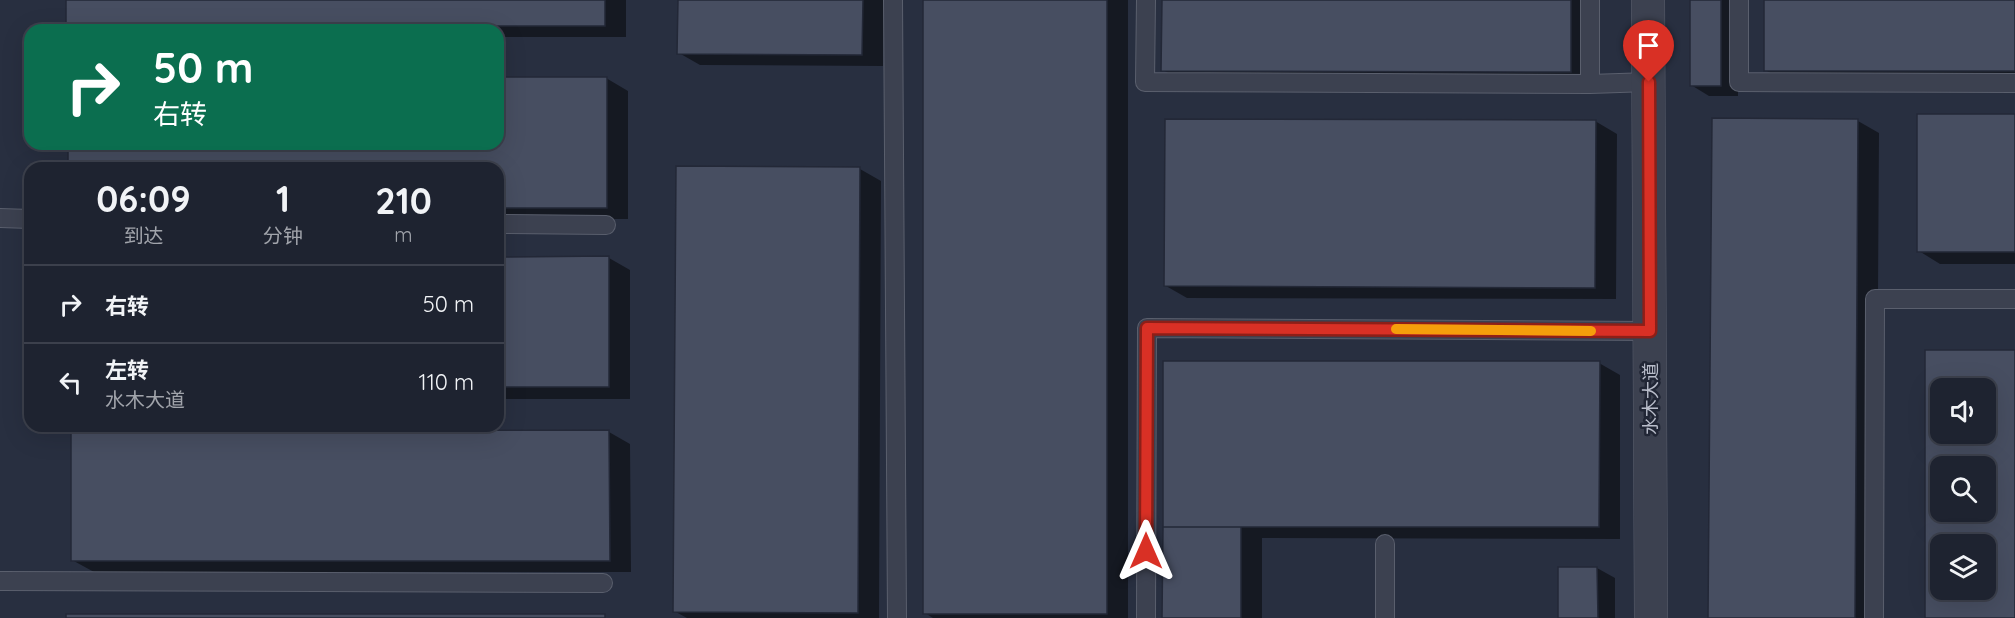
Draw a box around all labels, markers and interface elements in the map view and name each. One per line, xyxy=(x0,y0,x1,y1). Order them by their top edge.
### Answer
pin xyxy=(1623,20,1674,82)
icon: arrive xyxy=(1632,29,1665,62)
text: 50 m xyxy=(153,41,253,94)
icon: right xyxy=(54,48,132,126)
text: 右转 xyxy=(153,97,207,131)
text: 06:09 xyxy=(96,176,191,221)
text: 1 xyxy=(276,176,290,221)
text: 210 xyxy=(375,178,432,223)
text: m xyxy=(394,222,413,247)
text: 到达 xyxy=(123,223,163,248)
text: 分钟 xyxy=(263,223,303,248)
icon: right xyxy=(54,288,87,321)
text: 50 m xyxy=(423,290,474,318)
text: 右转 xyxy=(105,292,149,320)
text: 左转 xyxy=(105,356,149,384)
street label: 水木大道 xyxy=(1639,363,1662,435)
icon: left xyxy=(54,366,87,399)
text: 110 m xyxy=(419,368,474,396)
map controls xyxy=(1930,378,1996,600)
button: sound xyxy=(1930,378,1996,444)
text: 水木大道 xyxy=(105,387,185,412)
button: search xyxy=(1930,456,1996,522)
position arrow xyxy=(1114,519,1178,583)
button: layers xyxy=(1930,534,1996,600)

